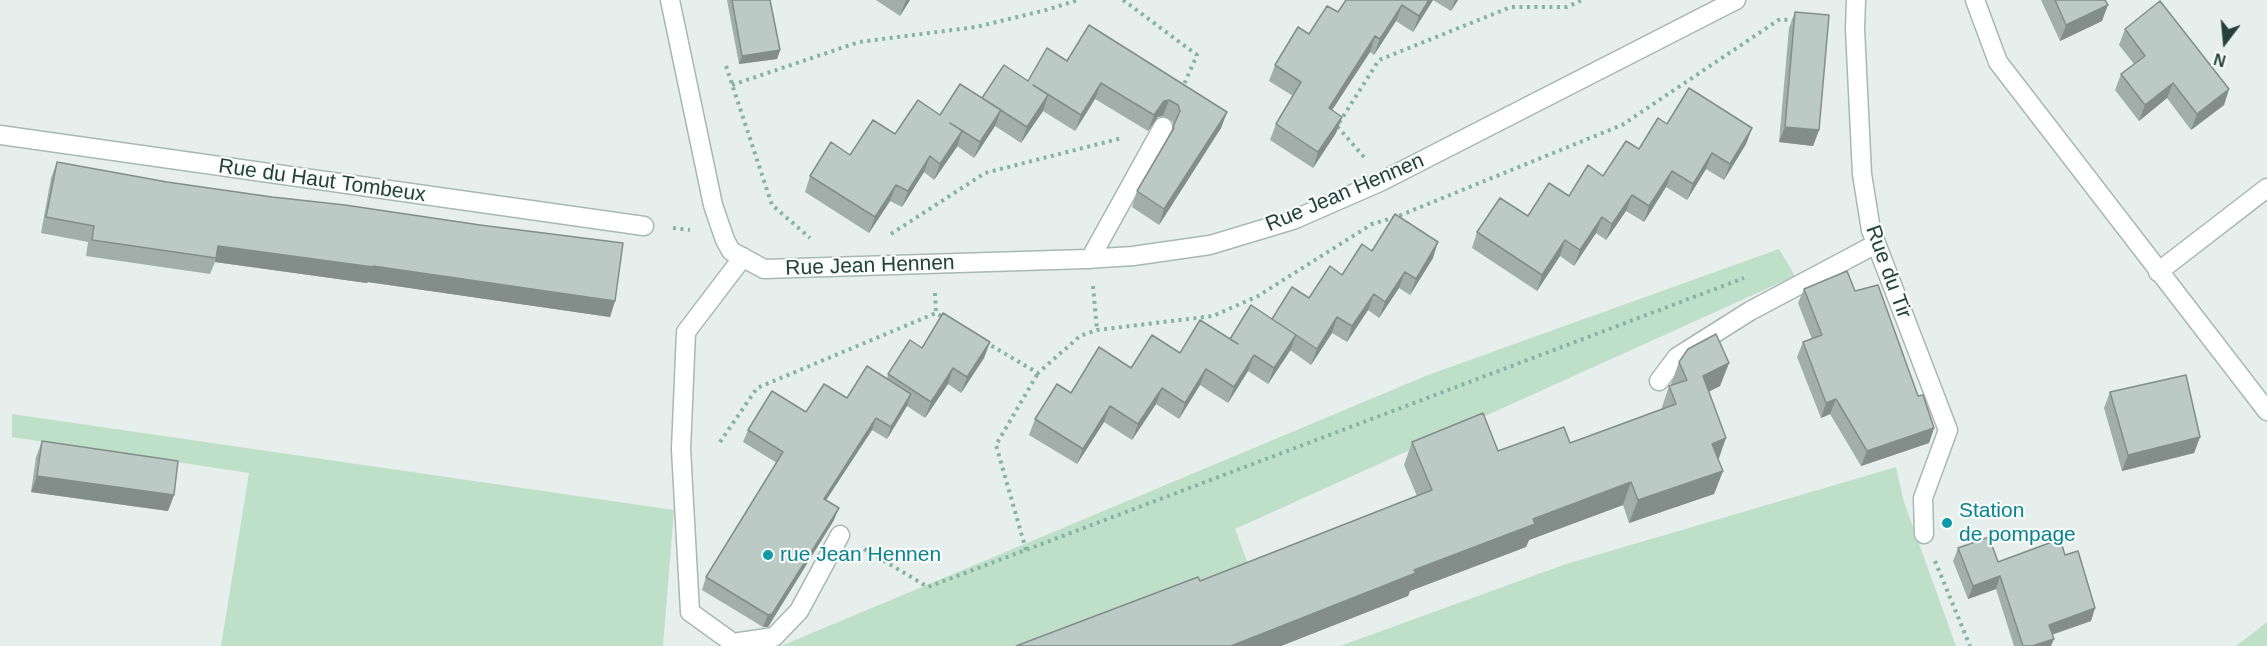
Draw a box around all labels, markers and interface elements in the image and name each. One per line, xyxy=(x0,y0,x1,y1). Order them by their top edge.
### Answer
north arrow xyxy=(2195,12,2255,72)
text: N xyxy=(2212,50,2228,70)
street label: Rue Jean Hennen xyxy=(1262,148,1428,238)
street label: Rue du Haut Tombeux xyxy=(217,154,427,208)
street label: Rue du Tir xyxy=(1860,222,1916,322)
street label: Rue Jean Hennen xyxy=(785,250,955,282)
place label: Station de pompage xyxy=(1959,498,2076,548)
marker: Station de pompage xyxy=(1940,516,1954,530)
place label: rue Jean Hennen xyxy=(780,542,941,568)
marker: rue Jean Hennen xyxy=(761,548,775,562)

